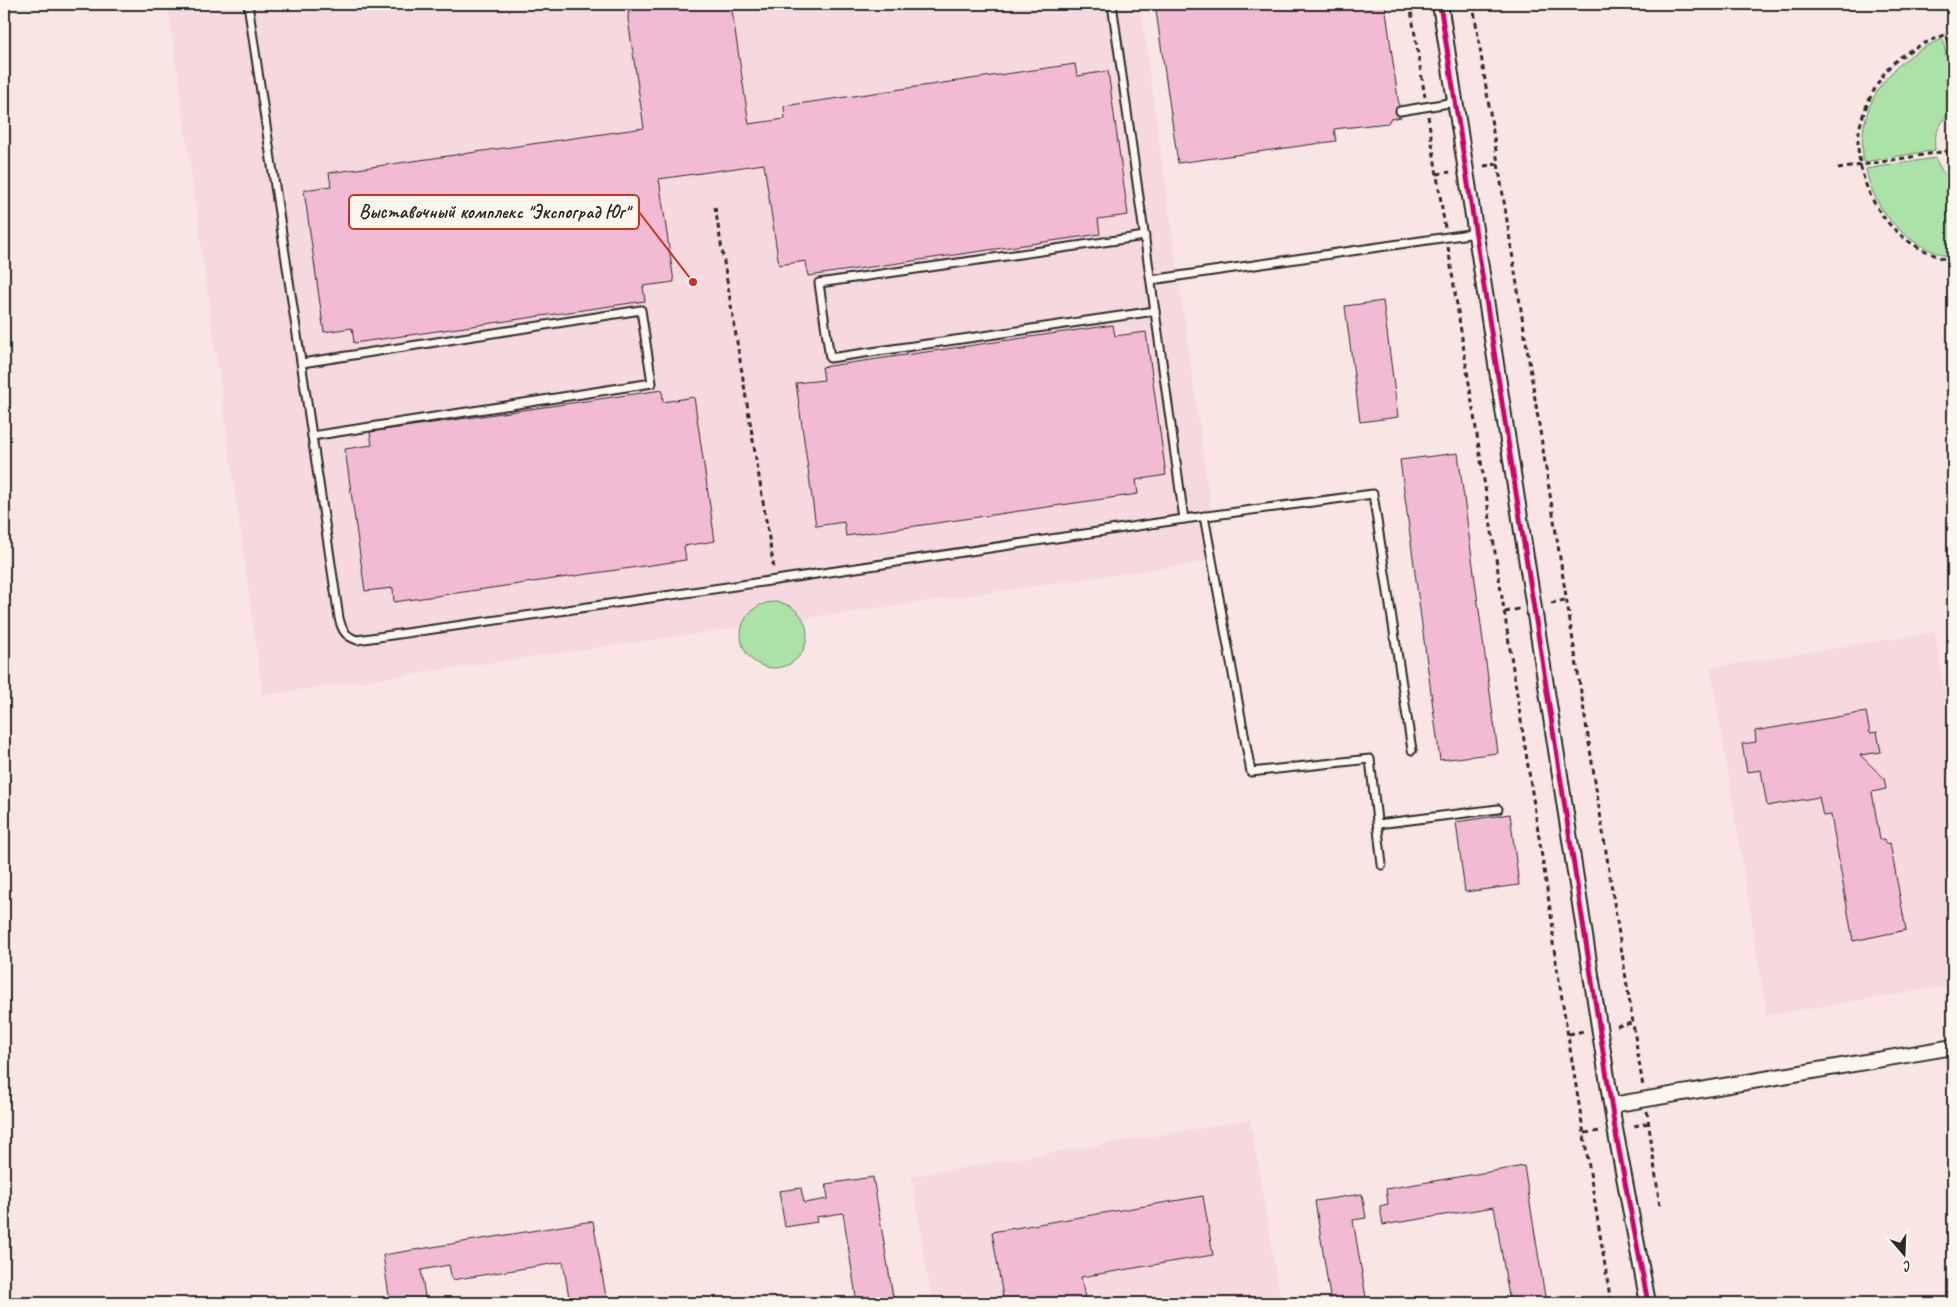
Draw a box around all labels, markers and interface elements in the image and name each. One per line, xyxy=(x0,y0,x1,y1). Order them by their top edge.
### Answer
callout: Выставочный комплекс "Экспоград Юг" xyxy=(349,195,639,229)
text: Выставочный комплекс "Экспоград Юг" xyxy=(359,200,633,224)
north arrow xyxy=(1880,1230,1930,1280)
text: С xyxy=(1900,1257,1914,1276)

